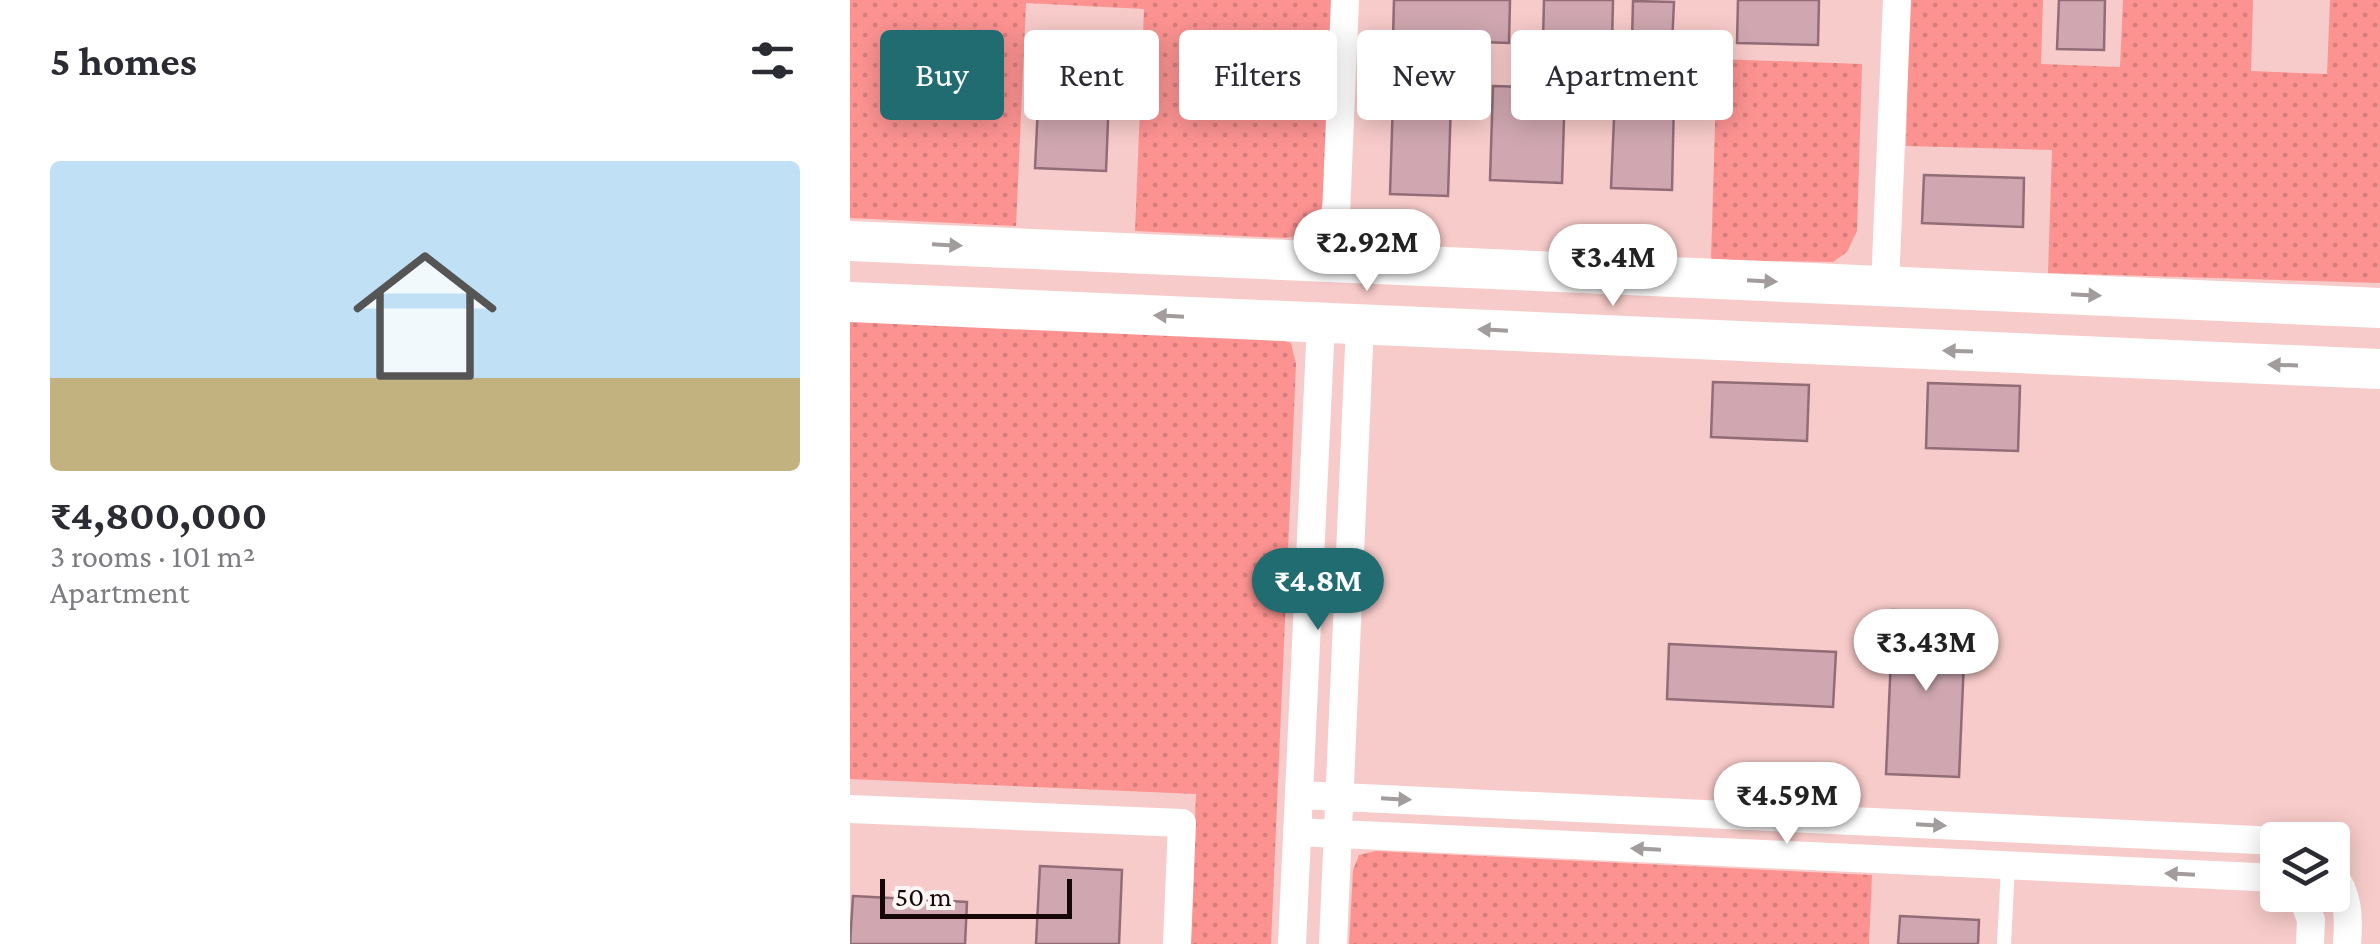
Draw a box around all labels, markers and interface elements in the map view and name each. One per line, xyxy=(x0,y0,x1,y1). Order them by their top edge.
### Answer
chip: Buy xyxy=(880,30,1004,120)
chip: Rent xyxy=(1024,30,1159,120)
chip: Filters xyxy=(1179,30,1337,120)
chip: New xyxy=(1357,30,1491,120)
chip: Apartment xyxy=(1511,30,1733,120)
icon: filters xyxy=(745,33,800,88)
text: 5 homes xyxy=(50,37,197,84)
pin: ₹2.92M xyxy=(1286,209,1448,294)
text: ₹2.92M xyxy=(1316,223,1419,259)
pin: ₹3.4M xyxy=(1543,224,1683,309)
icon: home xyxy=(335,226,515,406)
one-way arrow xyxy=(932,237,964,253)
text: ₹3.4M xyxy=(1570,238,1656,274)
one-way arrow xyxy=(1746,273,1778,289)
one-way arrow xyxy=(2071,287,2103,303)
one-way arrow xyxy=(1152,308,1184,324)
one-way arrow xyxy=(1477,322,1509,338)
one-way arrow xyxy=(1941,343,1973,359)
one-way arrow xyxy=(2266,357,2298,373)
text: ₹4,800,000 xyxy=(50,491,267,538)
text: 3 rooms · 101 m² xyxy=(50,538,255,574)
pin: ₹4.8M xyxy=(1248,548,1388,633)
text: ₹4.8M xyxy=(1274,562,1362,598)
text: Apartment xyxy=(50,574,189,610)
pin: ₹3.43M xyxy=(1845,609,2007,694)
text: ₹3.43M xyxy=(1876,623,1976,659)
pin: ₹4.59M xyxy=(1706,762,1868,847)
text: ₹4.59M xyxy=(1736,776,1838,812)
one-way arrow xyxy=(1381,792,1413,808)
one-way arrow xyxy=(1915,817,1947,833)
map controls xyxy=(2260,822,2350,912)
button: layers xyxy=(2260,822,2350,912)
one-way arrow xyxy=(1629,841,1661,857)
one-way arrow xyxy=(2164,865,2196,881)
scale bar xyxy=(880,874,1072,918)
text: 50 m xyxy=(895,881,952,912)

